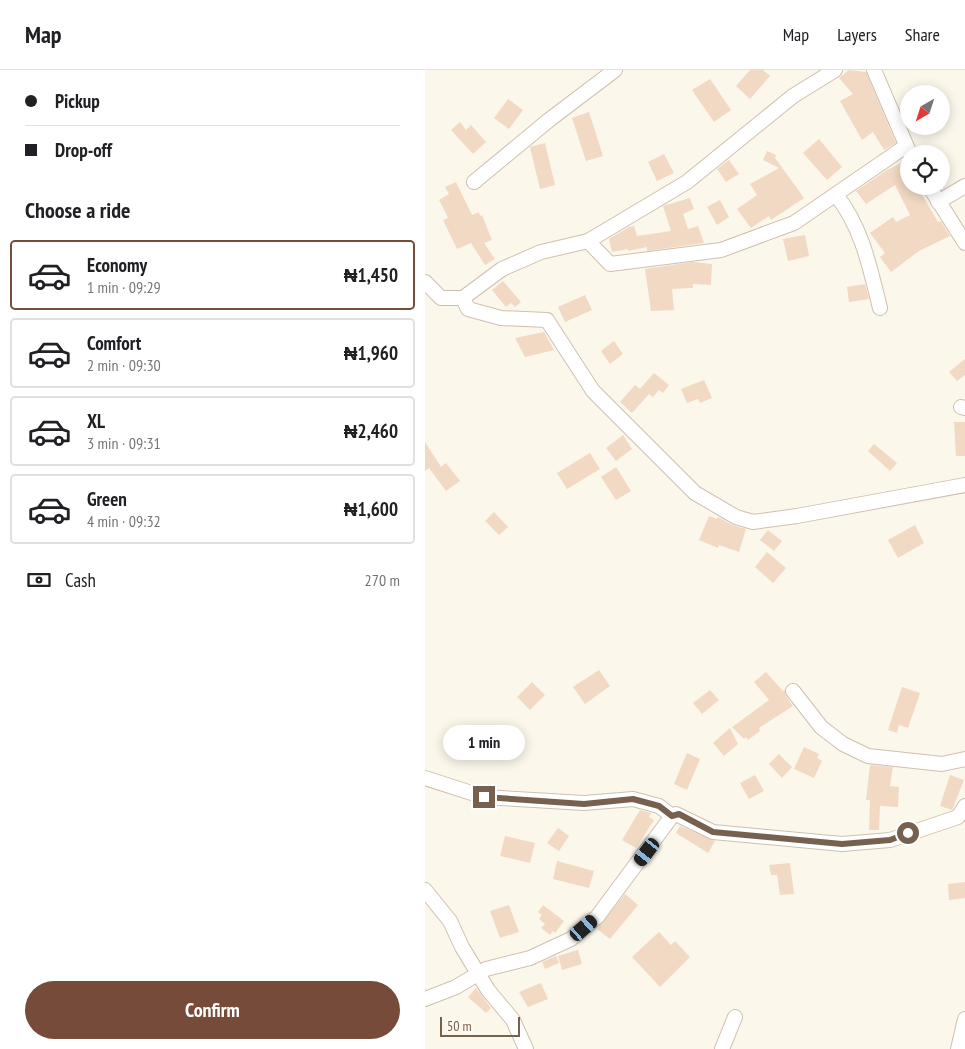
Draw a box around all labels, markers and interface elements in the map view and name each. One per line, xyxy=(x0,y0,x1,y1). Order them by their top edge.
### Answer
text: Map xyxy=(25,19,62,50)
text: Map xyxy=(783,23,809,46)
text: Layers xyxy=(837,23,877,46)
text: Share xyxy=(905,23,940,46)
north arrow xyxy=(900,85,950,135)
map controls xyxy=(900,85,950,195)
text: Pickup xyxy=(55,89,100,113)
text: Drop-off xyxy=(55,138,112,162)
button: locate xyxy=(900,145,950,195)
text: Choose a ride xyxy=(25,196,130,224)
icon: car xyxy=(27,253,72,298)
text: Economy xyxy=(87,253,147,277)
text: ₦1,450 xyxy=(344,263,398,287)
text: 1 min · 09:29 xyxy=(87,277,161,297)
icon: car xyxy=(27,331,72,376)
text: Comfort xyxy=(87,331,141,355)
text: ₦1,960 xyxy=(344,341,398,365)
text: 2 min · 09:30 xyxy=(87,355,161,375)
icon: car xyxy=(27,409,72,454)
text: XL xyxy=(87,409,105,433)
text: ₦2,460 xyxy=(344,419,398,443)
text: 3 min · 09:31 xyxy=(87,433,161,453)
icon: car xyxy=(27,487,72,532)
text: Green xyxy=(87,487,127,511)
text: ₦1,600 xyxy=(344,497,398,521)
text: 4 min · 09:32 xyxy=(87,511,161,531)
icon: cash xyxy=(25,566,53,594)
text: Cash xyxy=(65,568,96,592)
text: 270 m xyxy=(365,570,400,590)
callout: 1 min xyxy=(443,724,525,760)
text: 1 min xyxy=(468,732,500,752)
route end xyxy=(473,786,495,808)
route start xyxy=(897,822,919,844)
car xyxy=(631,836,662,868)
car xyxy=(567,912,600,944)
button: Confirm xyxy=(25,981,400,1039)
scale bar xyxy=(440,1014,520,1037)
text: 50 m xyxy=(447,1017,472,1035)

